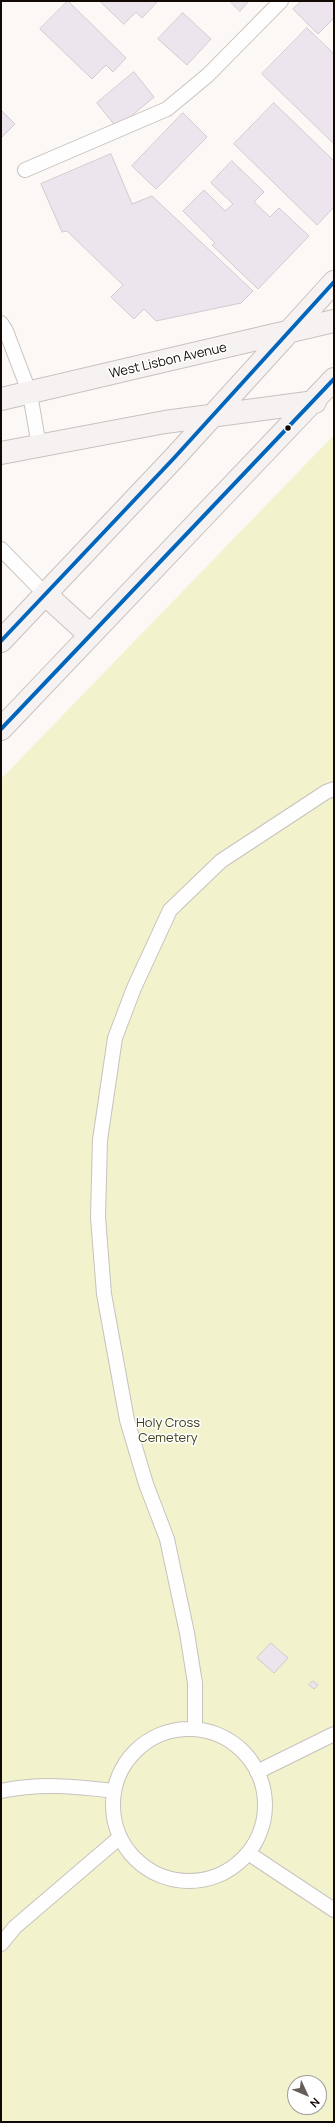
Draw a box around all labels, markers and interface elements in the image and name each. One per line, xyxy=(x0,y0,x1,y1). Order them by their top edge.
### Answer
street label: West Lisbon Avenue xyxy=(108,340,228,382)
unlabelled marker xyxy=(283,423,293,433)
park label: Holy Cross Cemetery xyxy=(136,1415,200,1446)
north arrow xyxy=(287,2075,327,2115)
text: N xyxy=(307,2095,323,2111)

